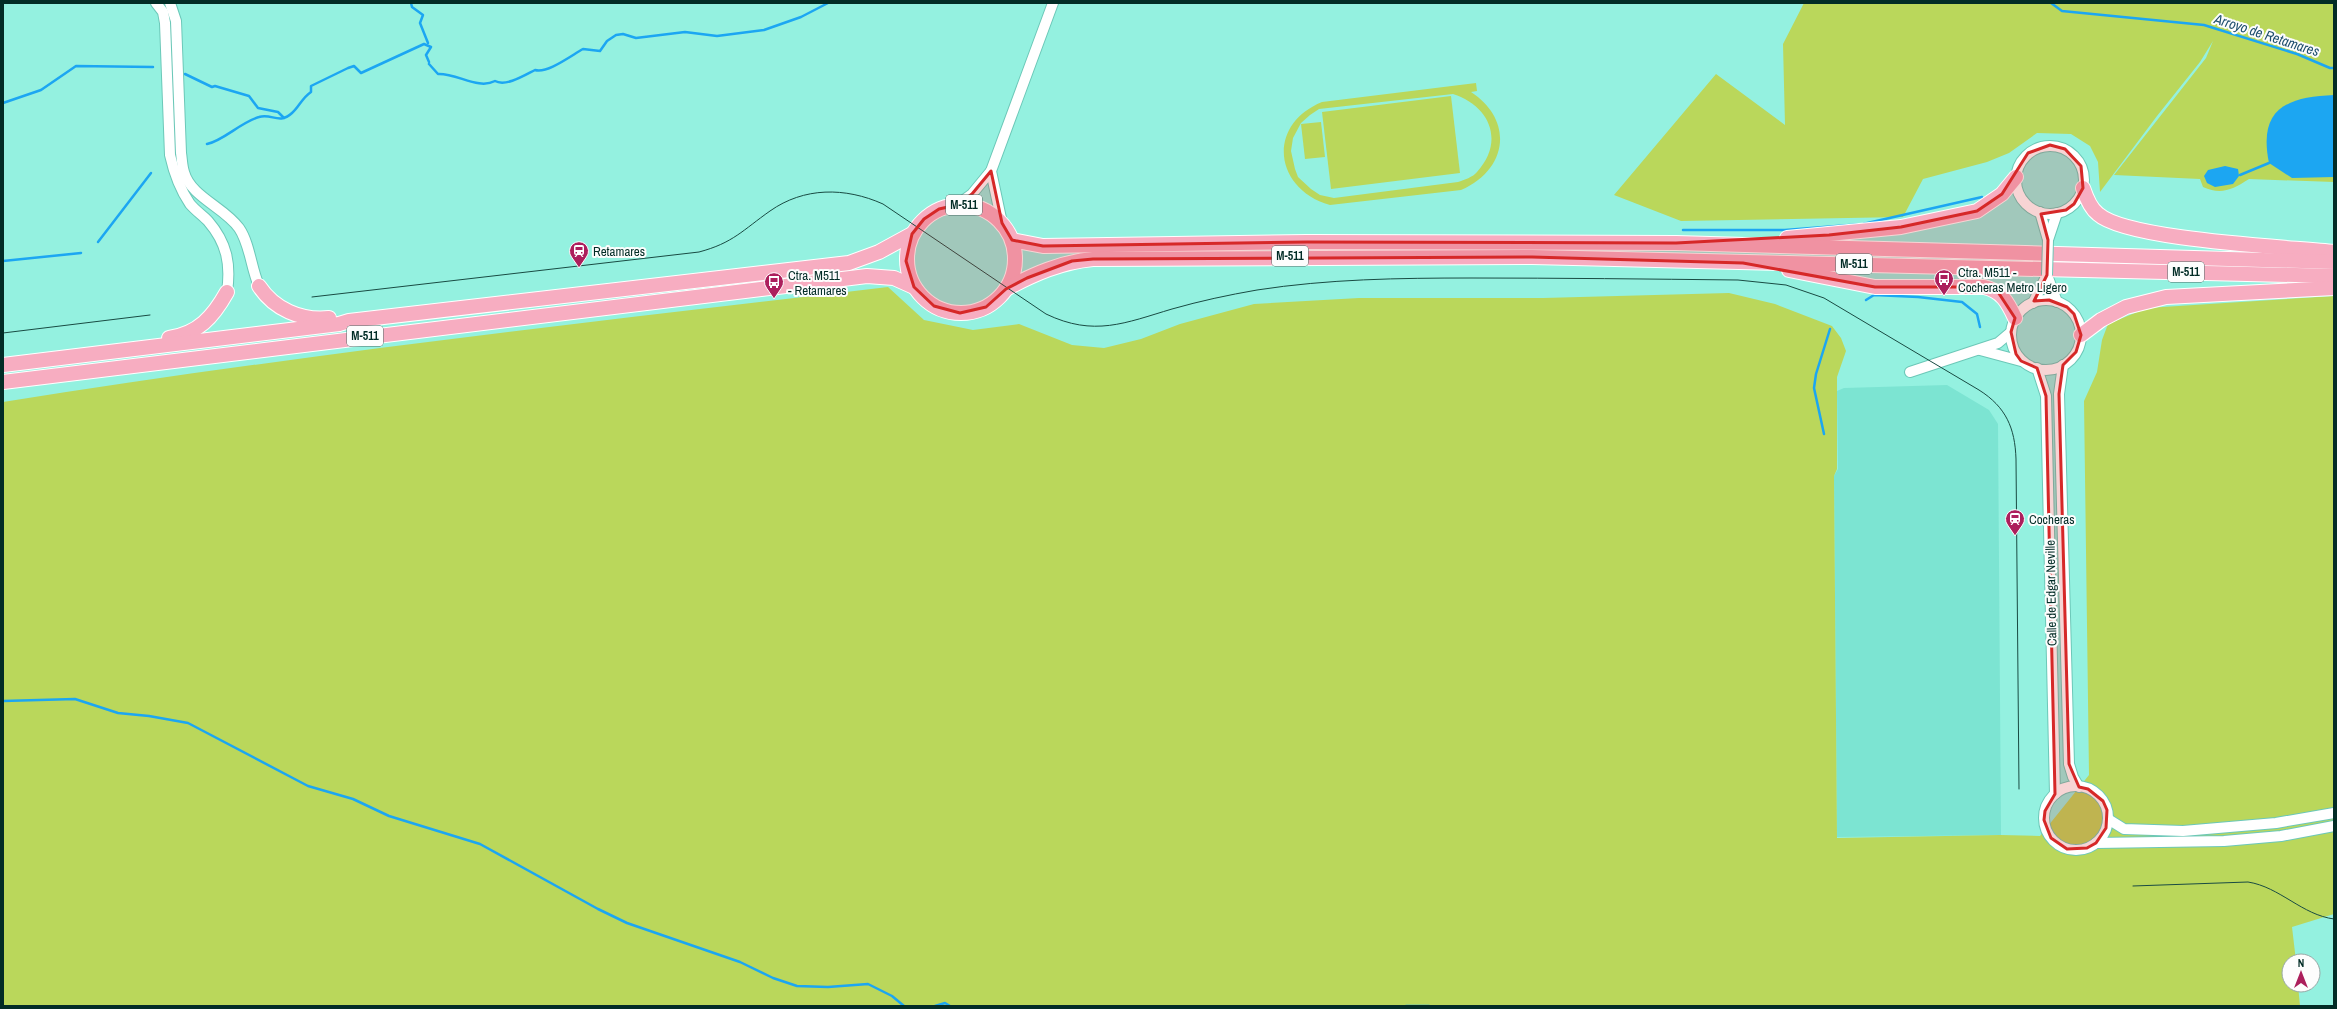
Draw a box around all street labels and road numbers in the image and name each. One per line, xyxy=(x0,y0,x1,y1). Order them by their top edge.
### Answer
road number: M-511 xyxy=(946,195,982,215)
road number: M-511 xyxy=(1272,246,1308,266)
road number: M-511 xyxy=(1836,254,1872,274)
road number: M-511 xyxy=(2168,262,2204,282)
road number: M-511 xyxy=(347,326,383,346)
street label: Calle de Edgar Neville xyxy=(2042,540,2060,646)

